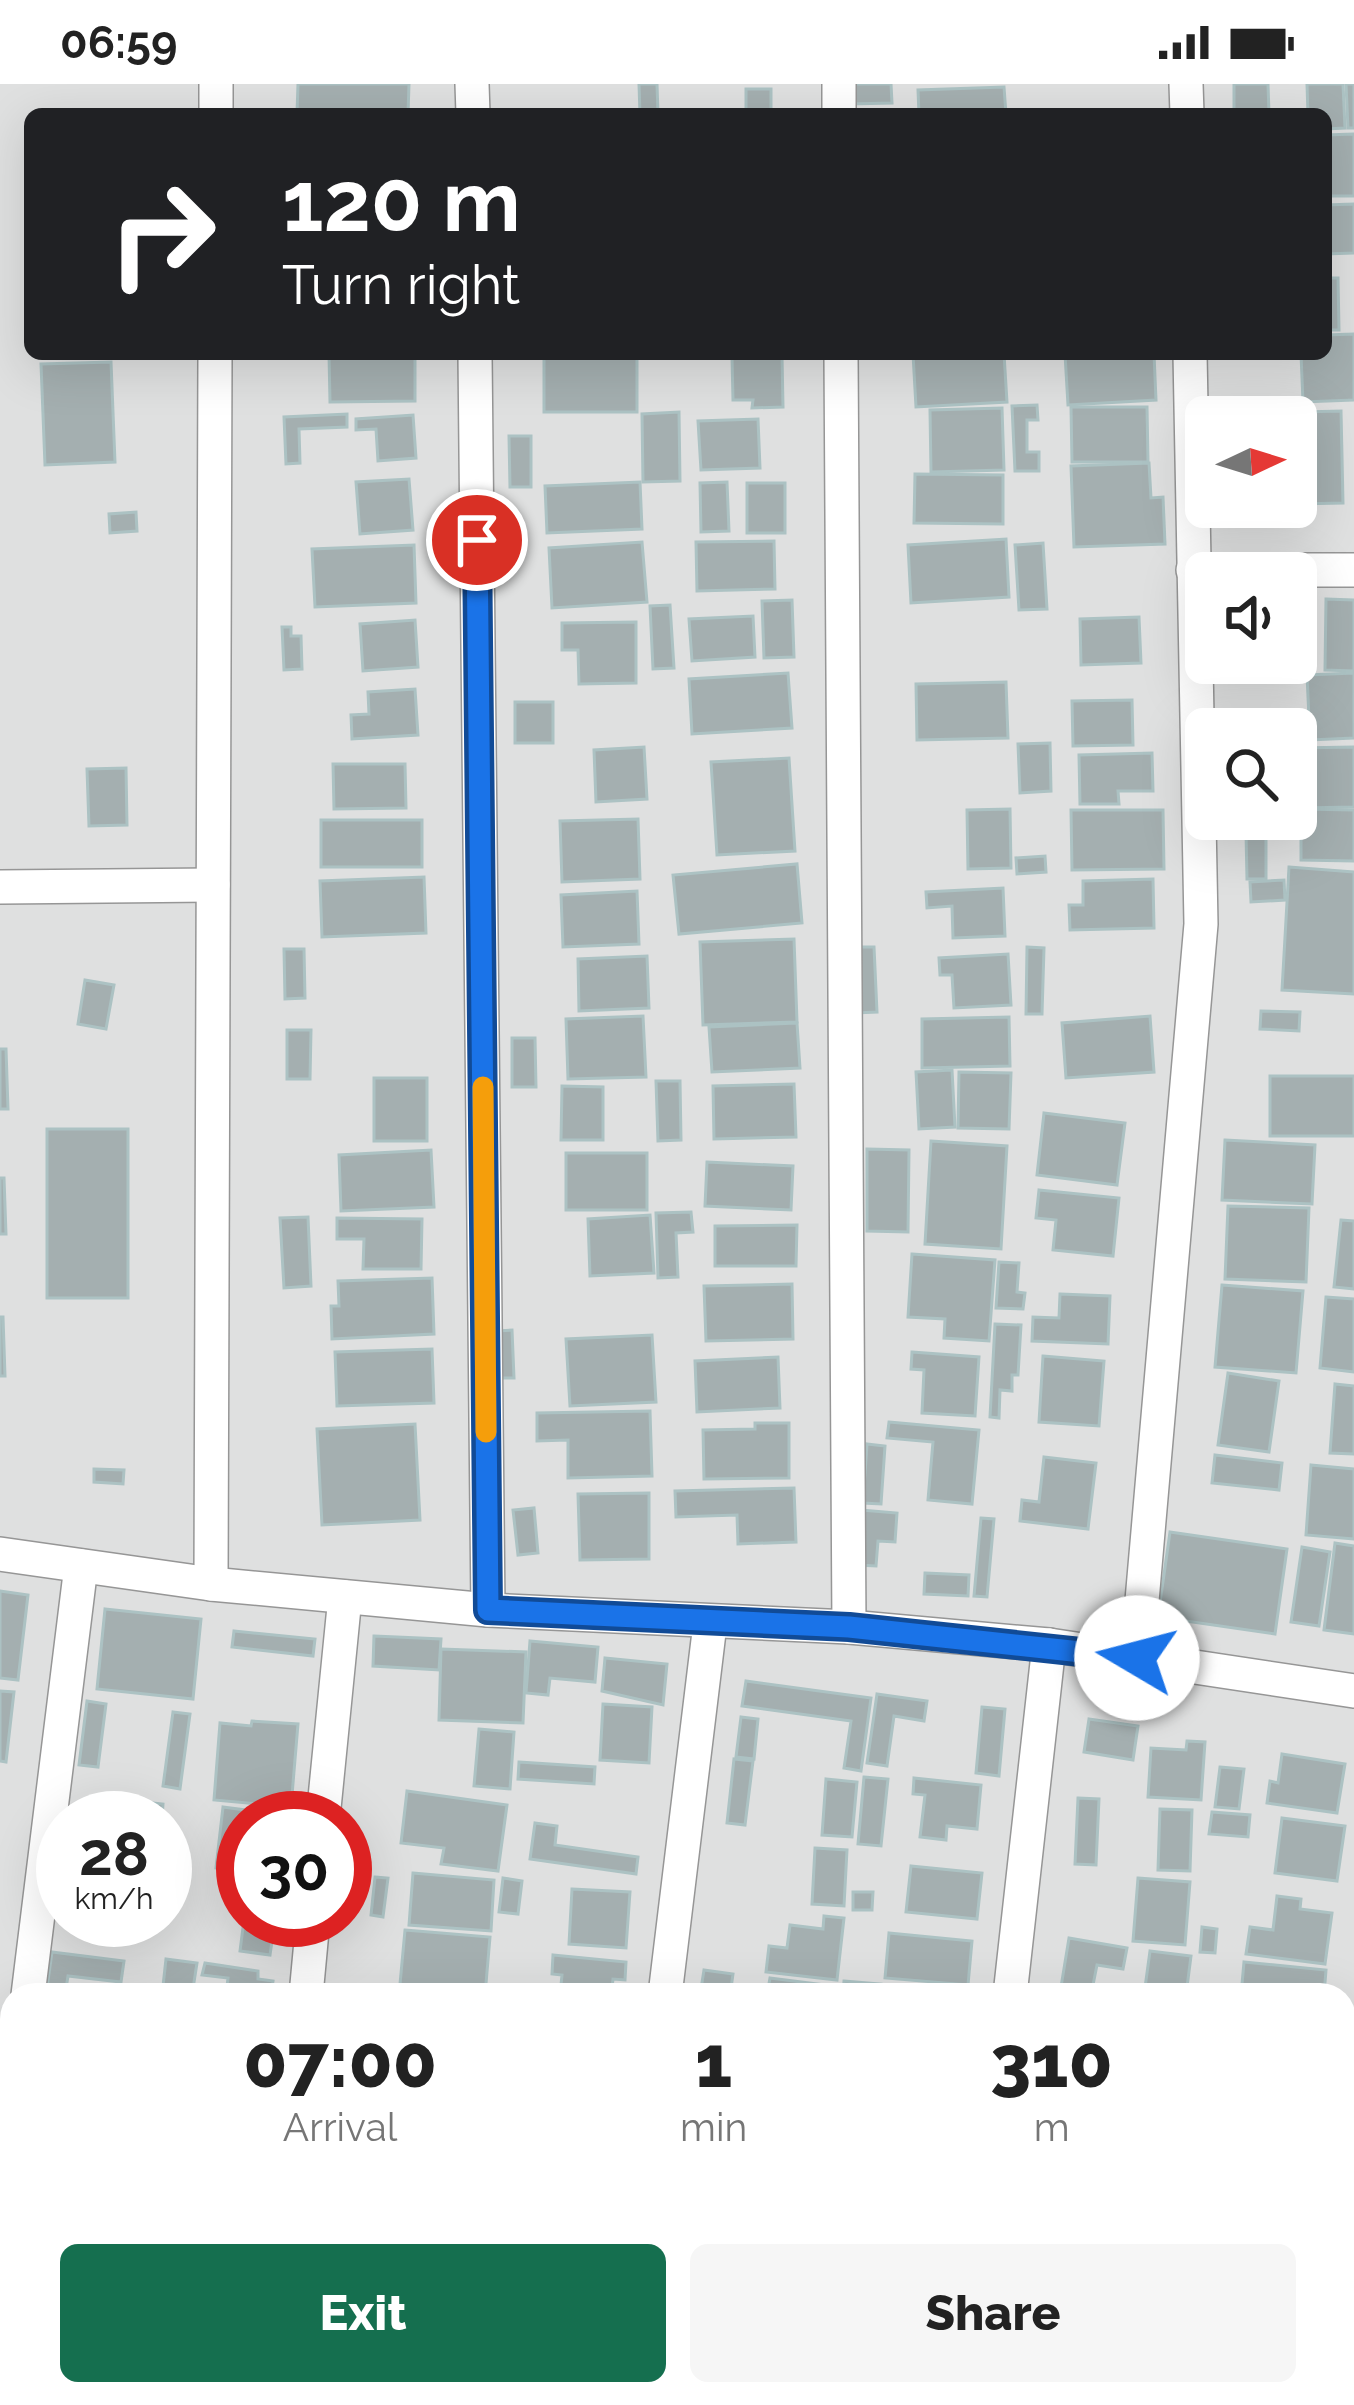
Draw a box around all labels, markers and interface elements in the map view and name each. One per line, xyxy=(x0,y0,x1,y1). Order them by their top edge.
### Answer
text: 06:59 xyxy=(60,16,178,69)
text: 120 m xyxy=(282,152,521,251)
icon: right xyxy=(84,156,240,312)
text: Turn right xyxy=(282,253,520,317)
north arrow xyxy=(1185,396,1317,528)
map controls xyxy=(1185,396,1317,840)
pin xyxy=(426,489,528,591)
icon: arrive xyxy=(444,507,510,573)
button: sound xyxy=(1185,552,1317,684)
button: search xyxy=(1185,708,1317,840)
position arrow xyxy=(1074,1595,1200,1721)
speed limit sign: 30 xyxy=(216,1791,372,1947)
text: 28 xyxy=(79,1819,149,1889)
text: km/h xyxy=(74,1881,154,1916)
text: 07:00 xyxy=(243,2019,437,2104)
text: 1 xyxy=(695,2019,732,2104)
text: 310 xyxy=(990,2019,1113,2104)
text: Arrival xyxy=(283,2104,397,2150)
text: min xyxy=(680,2104,747,2150)
text: m xyxy=(1034,2104,1070,2150)
button: Exit xyxy=(60,2244,666,2382)
button: Share xyxy=(690,2244,1296,2382)

